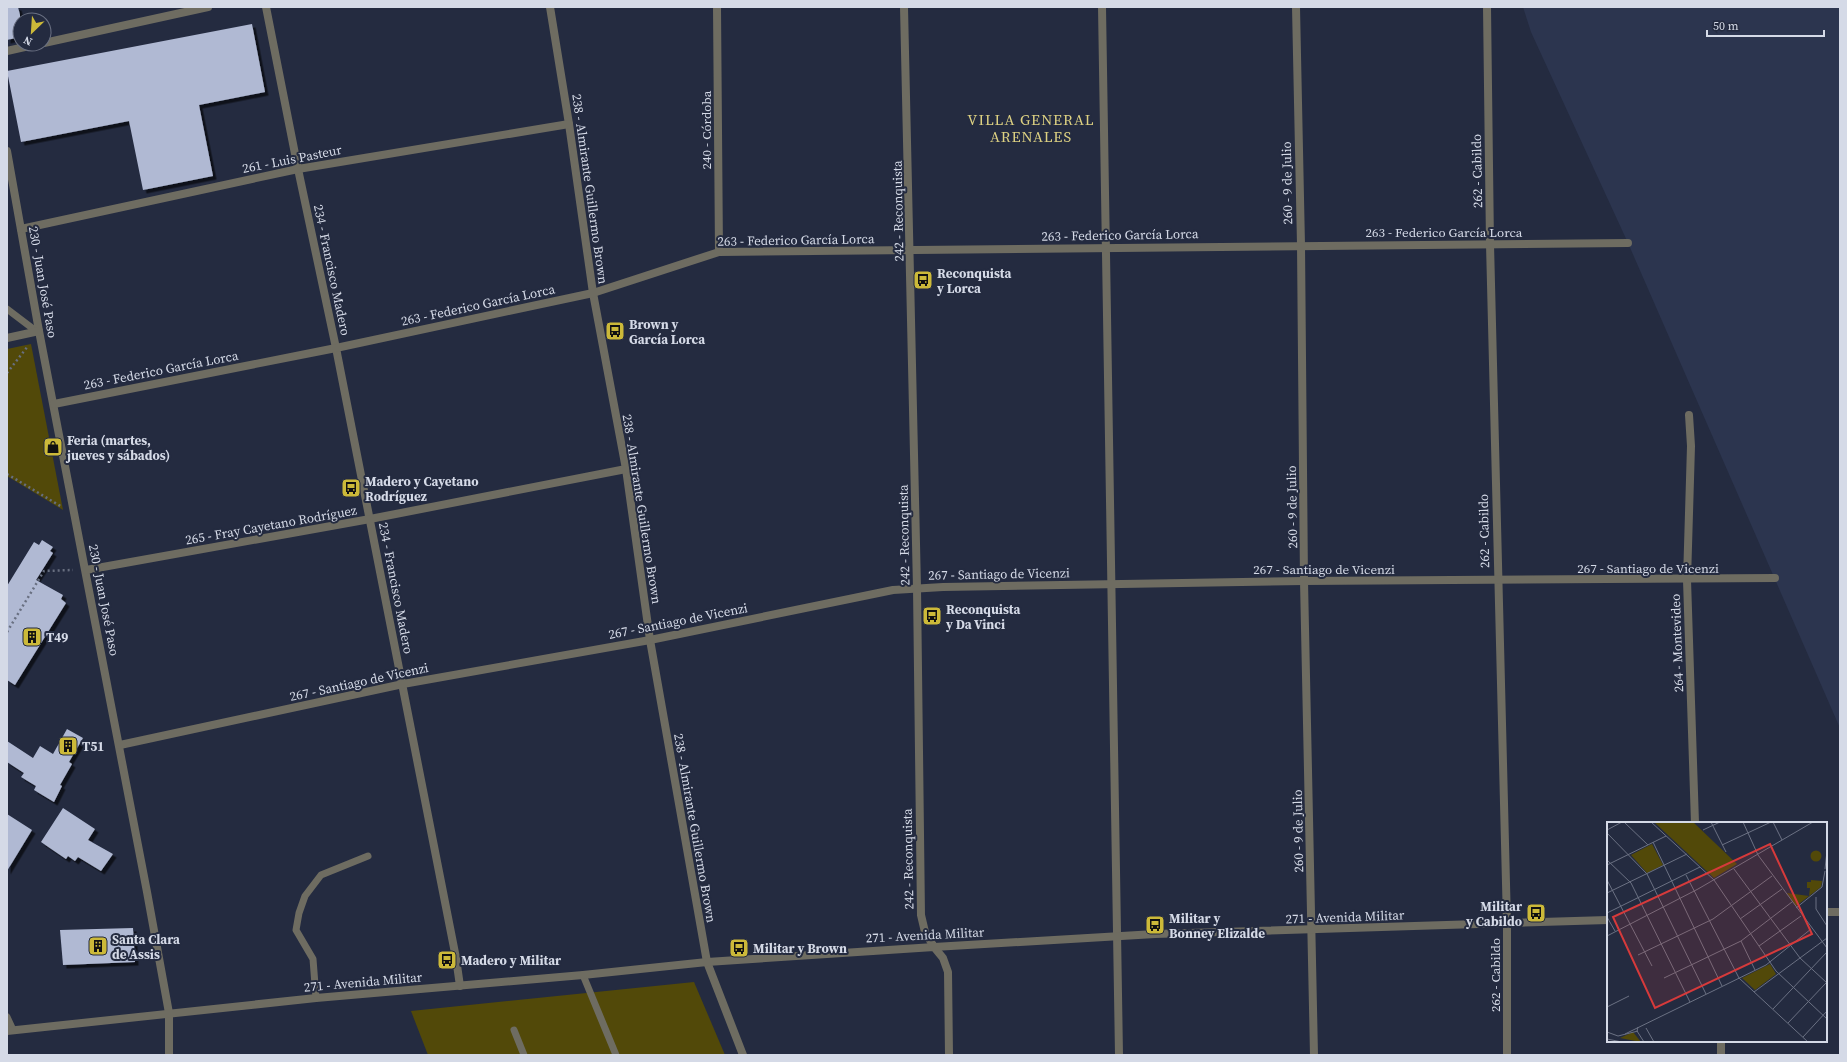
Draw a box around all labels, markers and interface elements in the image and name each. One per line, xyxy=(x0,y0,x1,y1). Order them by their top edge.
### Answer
north arrow xyxy=(12,12,52,52)
scale bar xyxy=(1707,12,1824,38)
text: 50 m xyxy=(1713,18,1739,34)
text: N xyxy=(21,32,35,49)
street label: 240 - Córdoba xyxy=(698,90,715,169)
street label: 238 - Almirante Guillermo Brown xyxy=(568,93,612,285)
district label: VILLA GENERAL ARENALES xyxy=(967,109,1095,147)
street label: 262 - Cabildo xyxy=(1468,134,1486,208)
street label: 261 - Luis Pasteur xyxy=(241,141,344,177)
street label: 260 - 9 de Julio xyxy=(1278,141,1296,225)
street label: 242 - Reconquista xyxy=(889,160,907,262)
street label: 234 - Francisco Madero xyxy=(310,203,354,337)
street label: 263 - Federico García Lorca xyxy=(1366,224,1523,241)
street label: 230 - Juan José Paso xyxy=(25,225,61,339)
street label: 263 - Federico García Lorca xyxy=(1041,225,1199,245)
street label: 263 - Federico García Lorca xyxy=(717,230,875,250)
place label: Reconquista y Lorca xyxy=(936,265,1011,297)
bus stop icon: Reconquista y Lorca xyxy=(912,269,934,291)
street label: 263 - Federico García Lorca xyxy=(399,280,557,330)
place label: Brown y García Lorca xyxy=(629,316,705,348)
bus stop icon: Brown y García Lorca xyxy=(604,320,626,342)
street label: 263 - Federico García Lorca xyxy=(82,347,240,393)
street label: 238 - Almirante Guillermo Brown xyxy=(619,413,665,605)
place label: Feria (martes, jueves y sábados) xyxy=(65,432,170,464)
shop icon: Feria (martes, jueves y sábados) xyxy=(42,436,64,458)
street label: 260 - 9 de Julio xyxy=(1283,465,1301,549)
place label: Madero y Cayetano Rodríguez xyxy=(365,473,478,505)
bus stop icon: Madero y Cayetano Rodríguez xyxy=(340,477,362,499)
street label: 242 - Reconquista xyxy=(895,484,913,586)
street label: 262 - Cabildo xyxy=(1475,494,1493,568)
street label: 265 - Fray Cayetano Rodríguez xyxy=(184,502,358,548)
street label: 234 - Francisco Madero xyxy=(375,521,417,655)
street label: 230 - Juan José Paso xyxy=(85,543,123,657)
street label: 267 - Santiago de Vicenzi xyxy=(1577,560,1719,577)
street label: 267 - Santiago de Vicenzi xyxy=(1253,561,1395,578)
street label: 267 - Santiago de Vicenzi xyxy=(928,564,1070,584)
street label: 264 - Montevideo xyxy=(1667,594,1687,692)
street label: 267 - Santiago de Vicenzi xyxy=(607,599,749,643)
place label: Reconquista y Da Vinci xyxy=(945,601,1020,633)
bus stop icon: Reconquista y Da Vinci xyxy=(921,605,943,627)
building icon: T49 xyxy=(21,626,43,648)
place label: T49 xyxy=(46,629,68,646)
street label: 267 - Santiago de Vicenzi xyxy=(288,659,430,705)
street label: 238 - Almirante Guillermo Brown xyxy=(670,732,720,924)
building icon: T51 xyxy=(57,735,79,757)
place label: T51 xyxy=(82,738,104,755)
street label: 260 - 9 de Julio xyxy=(1289,789,1307,873)
street label: 242 - Reconquista xyxy=(899,808,917,910)
inset map xyxy=(1607,822,1827,1042)
place label: Militar y Cabildo xyxy=(1465,898,1523,930)
bus stop icon: Militar y Cabildo xyxy=(1525,902,1547,924)
street label: 271 - Avenida Militar xyxy=(1285,906,1405,928)
place label: Militar y Bonney Elizalde xyxy=(1169,910,1265,942)
bus stop icon: Militar y Bonney Elizalde xyxy=(1144,914,1166,936)
street label: 271 - Avenida Militar xyxy=(865,923,985,947)
place label: Santa Clara de Assis xyxy=(112,931,180,963)
building icon: Santa Clara de Assis xyxy=(87,935,109,957)
bus stop icon: Militar y Brown xyxy=(728,937,750,959)
street label: 262 - Cabildo xyxy=(1487,938,1504,1012)
place label: Militar y Brown xyxy=(753,940,847,957)
bus stop icon: Madero y Militar xyxy=(436,949,458,971)
place label: Madero y Militar xyxy=(461,952,562,969)
street label: 271 - Avenida Militar xyxy=(303,968,423,996)

